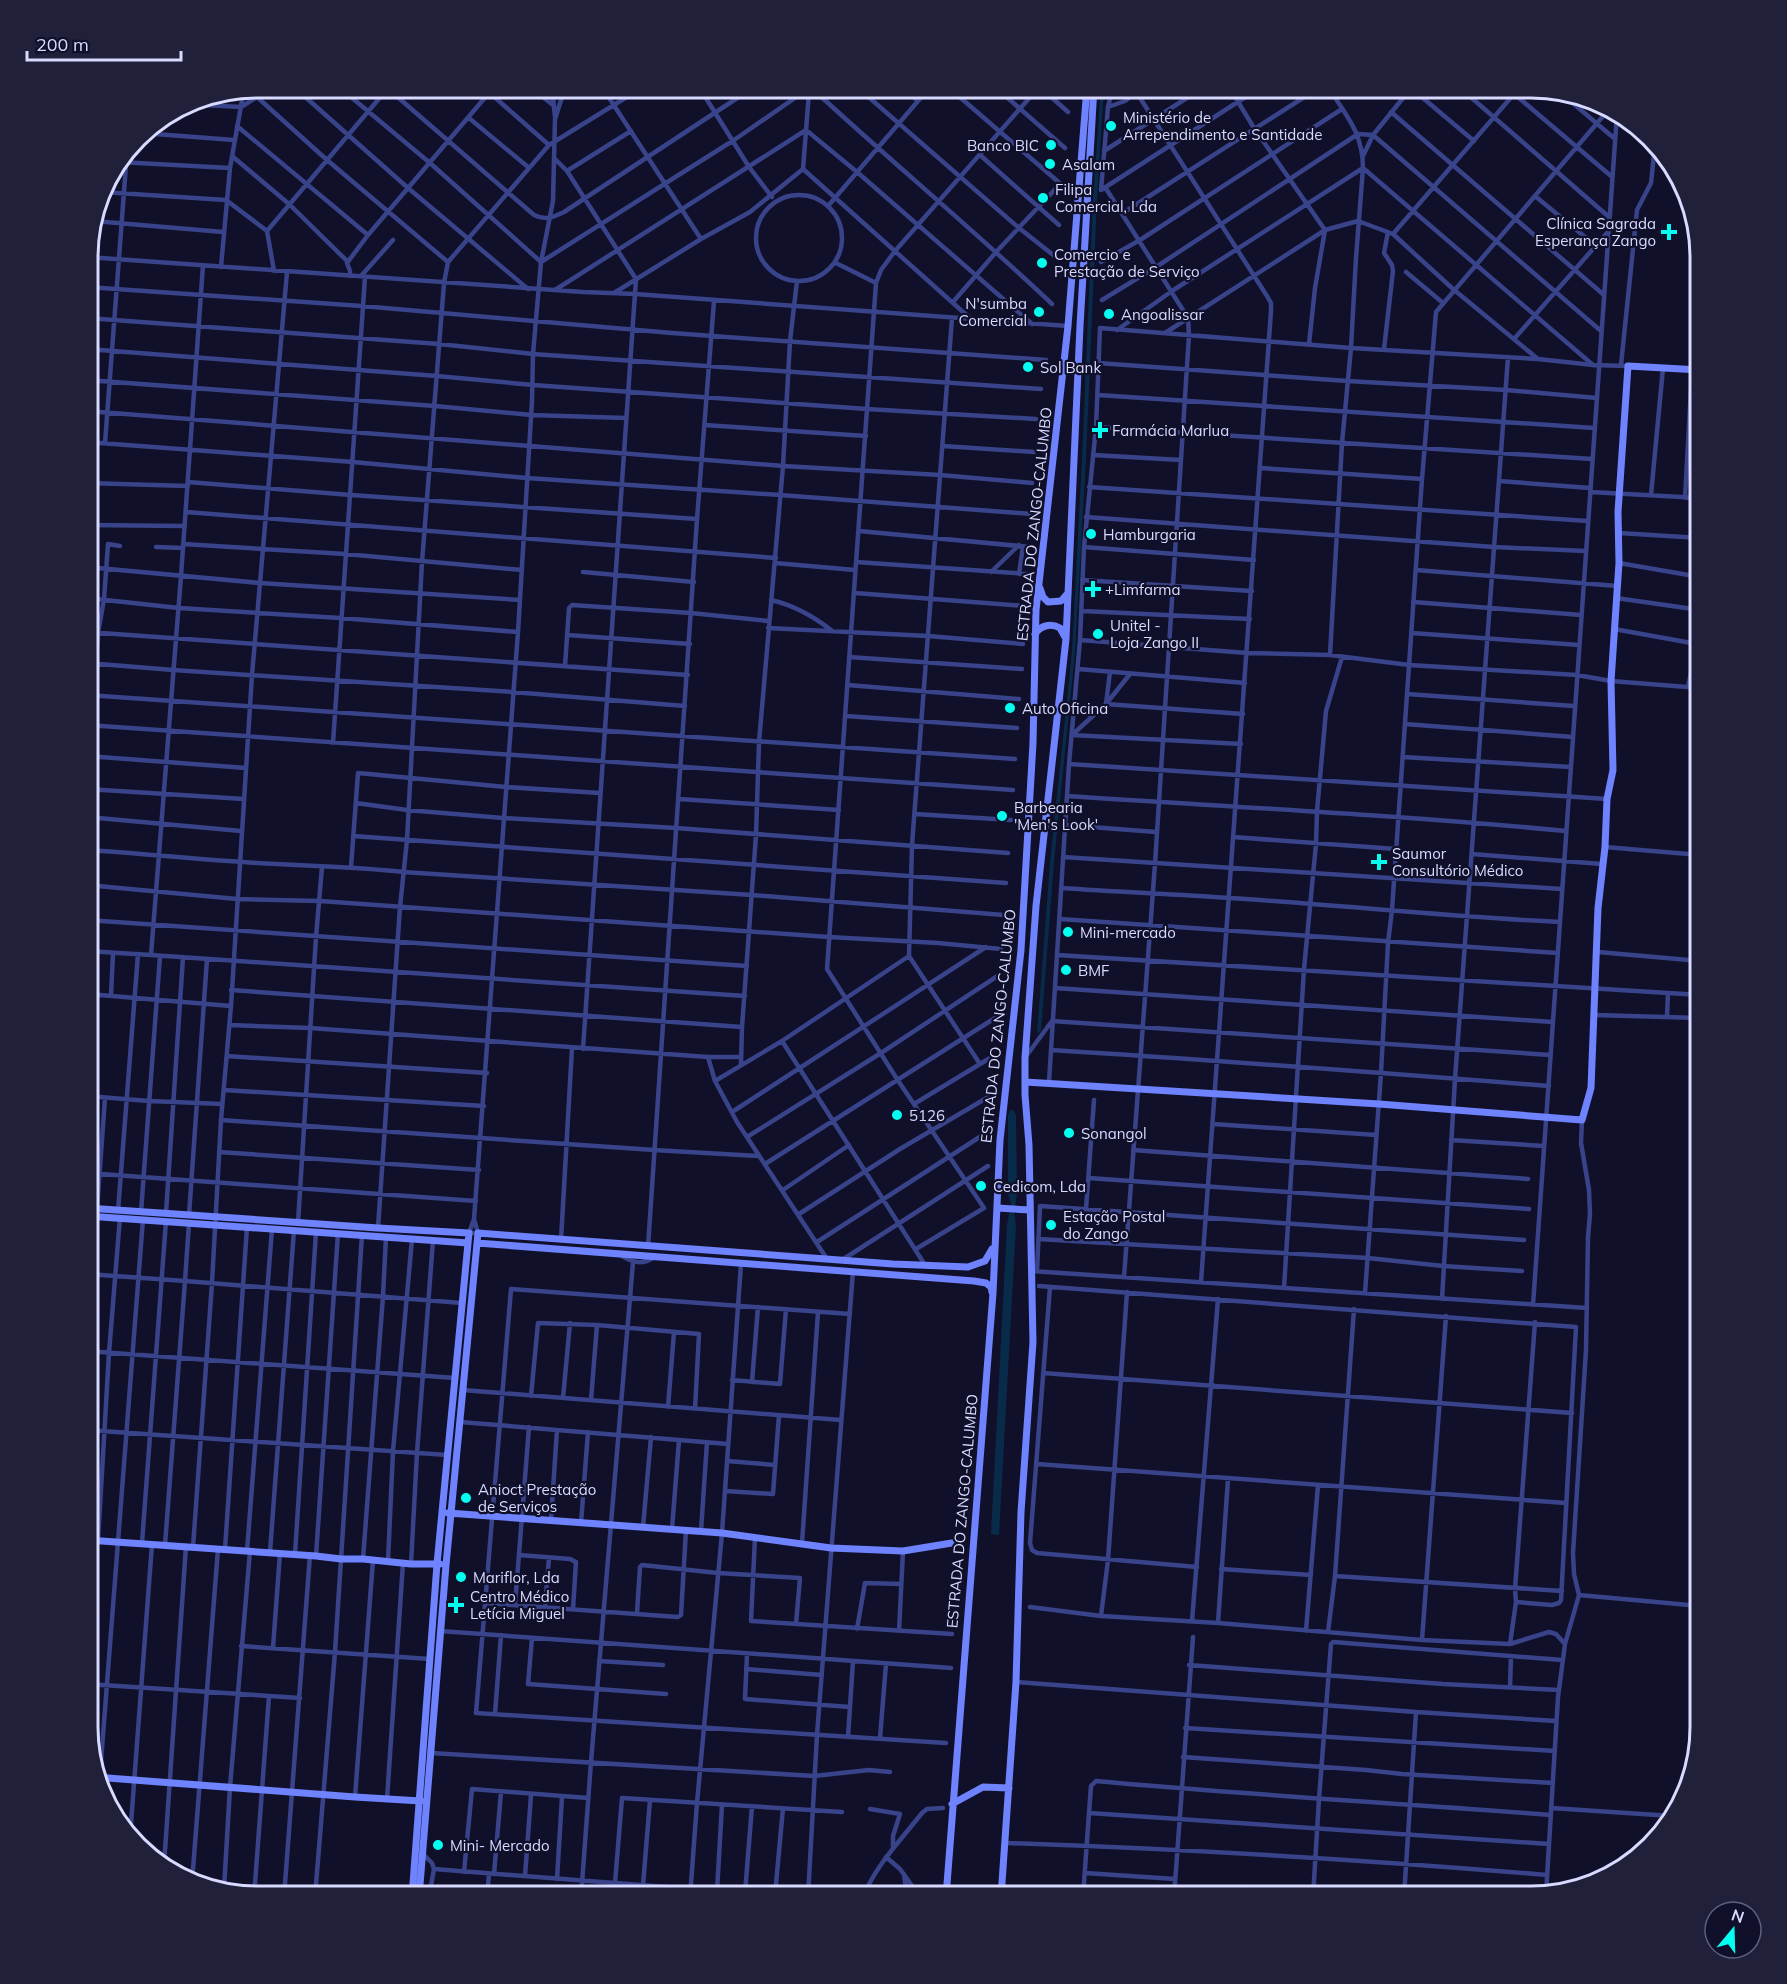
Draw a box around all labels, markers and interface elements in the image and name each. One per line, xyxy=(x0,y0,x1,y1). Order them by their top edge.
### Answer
scale bar xyxy=(27,24,182,62)
text: 200 m xyxy=(36,33,89,56)
place label: Ministério de Arrependimento e Santidade xyxy=(1123,108,1322,144)
marker: Ministério de Arrependimento e Santidade xyxy=(1104,119,1118,133)
place label: Banco BIC xyxy=(967,136,1039,155)
marker: Banco BIC xyxy=(1044,138,1058,152)
place label: Asalam xyxy=(1062,155,1115,174)
marker: Asalam xyxy=(1043,157,1057,171)
place label: Filipa Comercial, Lda xyxy=(1055,180,1157,216)
marker: Filipa Comercial, Lda xyxy=(1036,191,1050,205)
place label: Clínica Sagrada Esperança Zango xyxy=(1535,214,1656,250)
marker: Clínica Sagrada Esperança Zango xyxy=(1660,223,1678,241)
place label: Comercio e Prestação de Serviço xyxy=(1054,245,1200,281)
marker: Comercio e Prestação de Serviço xyxy=(1035,256,1049,270)
place label: N'sumba Comercial xyxy=(958,294,1027,330)
marker: N'sumba Comercial xyxy=(1032,305,1046,319)
place label: Angoalissar xyxy=(1121,305,1204,324)
marker: Angoalissar xyxy=(1102,307,1116,321)
place label: Sol Bank xyxy=(1040,358,1101,377)
marker: Sol Bank xyxy=(1021,360,1035,374)
street label: ESTRADA DO ZANGO-CALUMBO xyxy=(1012,406,1056,642)
place label: Farmácia Marlua xyxy=(1112,421,1229,440)
marker: Farmácia Marlua xyxy=(1093,423,1107,437)
place label: Hamburgaria xyxy=(1103,525,1196,544)
marker: Hamburgaria xyxy=(1084,527,1098,541)
place label: +Limfarma xyxy=(1105,580,1181,599)
marker: +Limfarma xyxy=(1086,582,1100,596)
place label: Unitel - Loja Zango II xyxy=(1110,616,1199,652)
marker: Unitel - Loja Zango II xyxy=(1091,627,1105,641)
place label: Auto Oficina xyxy=(1022,699,1108,718)
marker: Auto Oficina xyxy=(1003,701,1017,715)
place label: Barbearia 'Men's Look' xyxy=(1014,798,1098,834)
marker: Barbearia 'Men's Look' xyxy=(995,809,1009,823)
place label: Saumor Consultório Médico xyxy=(1392,844,1523,880)
marker: Saumor Consultório Médico xyxy=(1370,853,1388,871)
street label: ESTRADA DO ZANGO-CALUMBO xyxy=(976,908,1020,1144)
place label: Mini-mercado xyxy=(1080,923,1176,942)
marker: Mini-mercado xyxy=(1061,925,1075,939)
place label: BMF xyxy=(1078,961,1110,980)
marker: BMF xyxy=(1059,963,1073,977)
place label: 5126 xyxy=(909,1106,945,1125)
marker: 5126 xyxy=(890,1108,904,1122)
place label: Sonangol xyxy=(1081,1124,1147,1143)
marker: Sonangol xyxy=(1062,1126,1076,1140)
place label: Cedicom, Lda xyxy=(993,1177,1086,1196)
marker: Cedicom, Lda xyxy=(974,1179,988,1193)
place label: Estação Postal do Zango xyxy=(1063,1207,1165,1243)
marker: Estação Postal do Zango xyxy=(1044,1218,1058,1232)
street label: ESTRADA DO ZANGO-CALUMBO xyxy=(942,1393,982,1629)
place label: Anioct Prestação de Serviços xyxy=(478,1480,596,1516)
marker: Anioct Prestação de Serviços xyxy=(459,1491,473,1505)
place label: Mariflor, Lda xyxy=(473,1568,560,1587)
marker: Mariflor, Lda xyxy=(454,1570,468,1584)
place label: Centro Médico Letícia Miguel xyxy=(470,1587,569,1623)
marker: Centro Médico Letícia Miguel xyxy=(447,1596,465,1614)
place label: Mini- Mercado xyxy=(450,1836,549,1855)
marker: Mini- Mercado xyxy=(431,1838,445,1852)
north arrow xyxy=(1703,1900,1763,1960)
text: N xyxy=(1729,1904,1747,1927)

